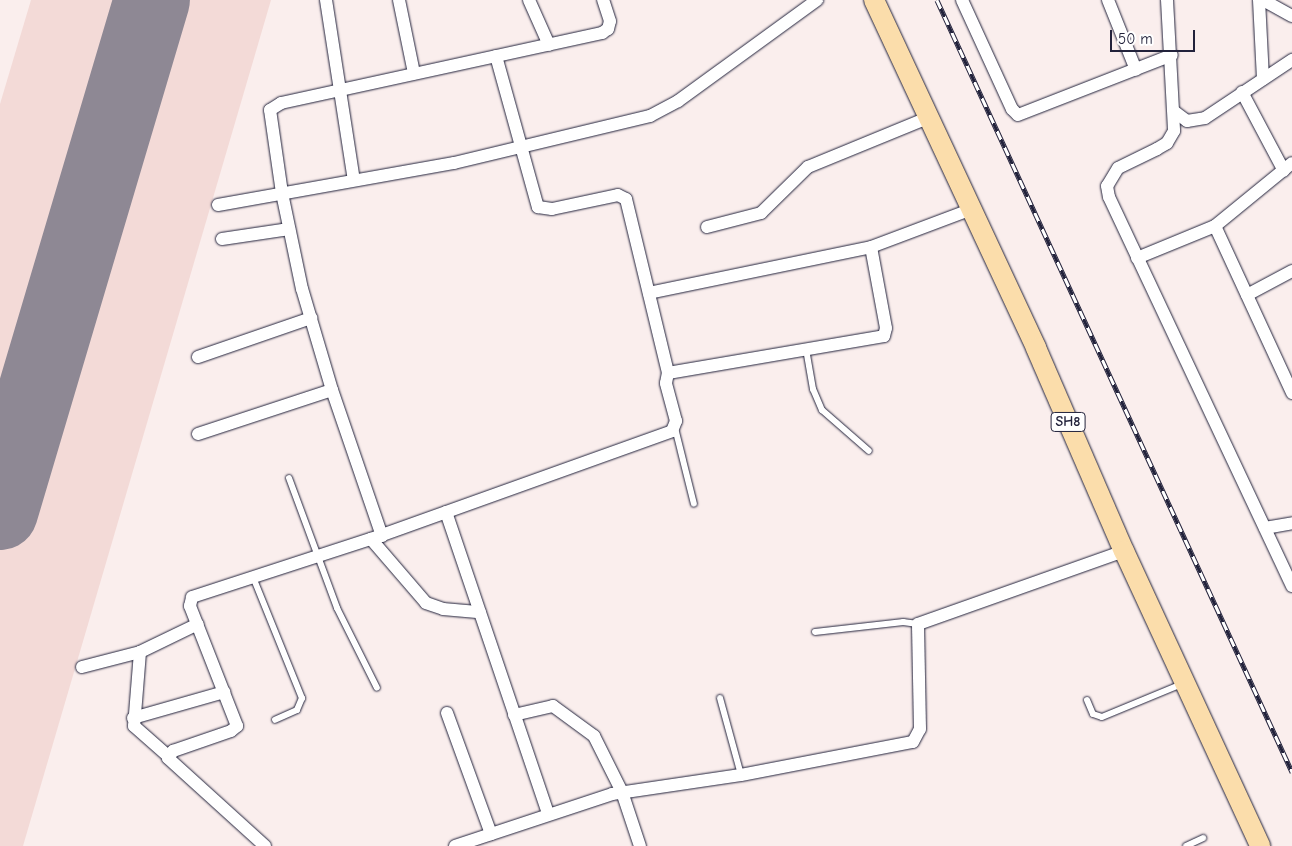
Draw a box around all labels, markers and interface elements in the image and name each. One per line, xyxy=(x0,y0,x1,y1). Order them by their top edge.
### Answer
scale bar xyxy=(1112,20,1197,52)
text: 50 m xyxy=(1118,30,1153,48)
road number: SH8 xyxy=(1050,411,1086,434)

